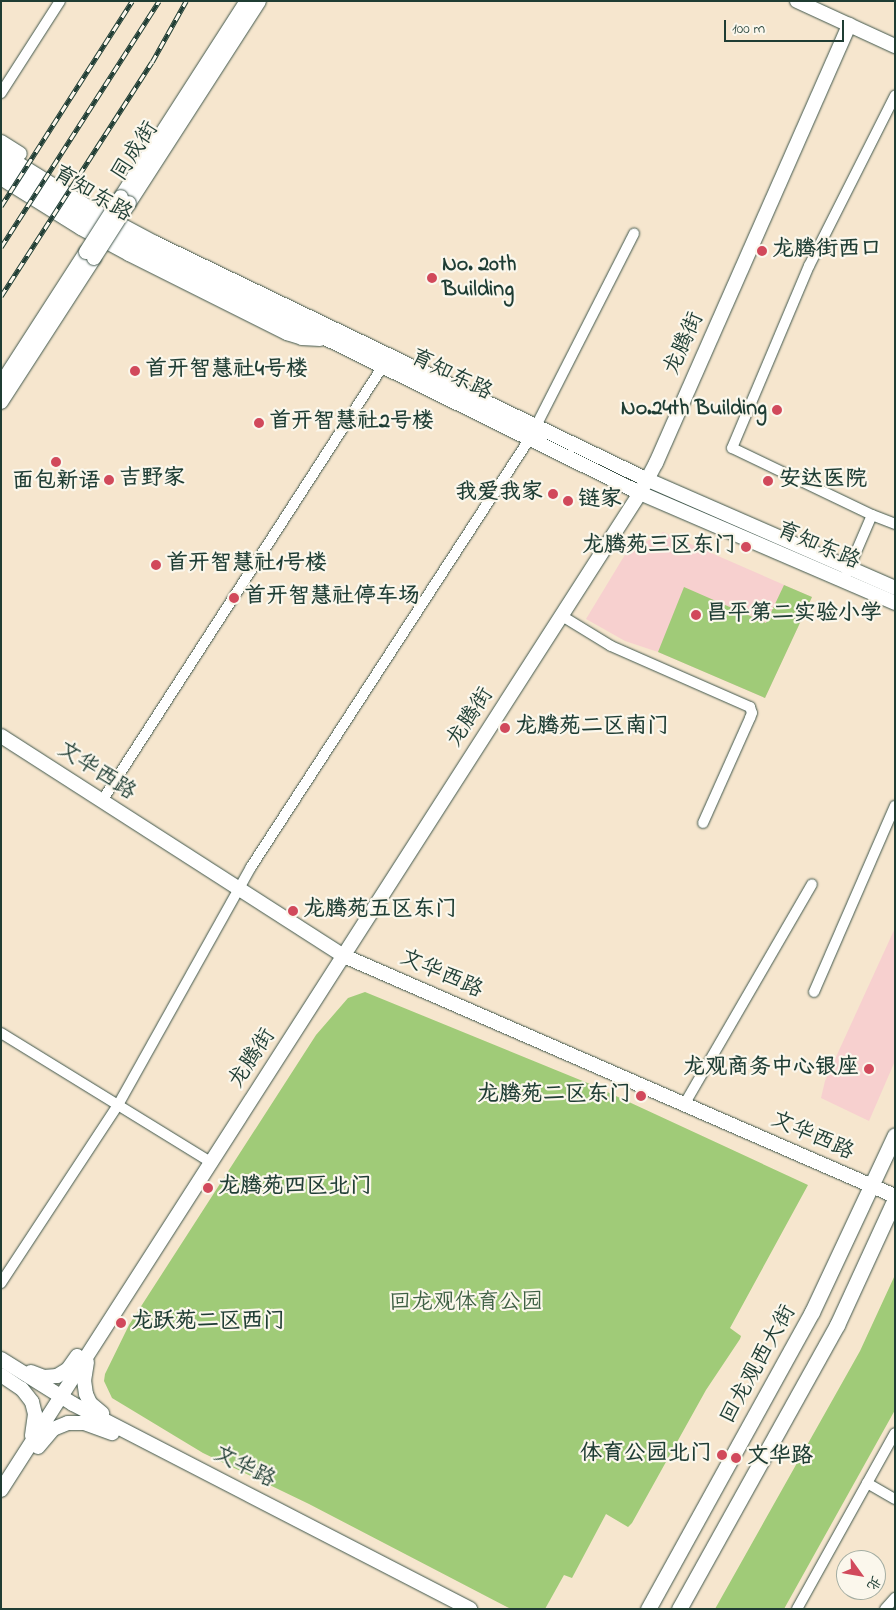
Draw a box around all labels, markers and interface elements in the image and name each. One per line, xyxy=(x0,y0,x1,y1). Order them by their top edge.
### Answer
scale bar xyxy=(726,10,846,42)
text: 100 m xyxy=(732,18,765,40)
street label: 同成街 xyxy=(107,117,165,187)
street label: 育知东路 xyxy=(47,161,137,229)
place label: 龙腾街西口 xyxy=(772,238,882,264)
marker: 龙腾街西口 xyxy=(756,245,768,257)
place label: No. 20th Building xyxy=(442,252,517,304)
marker: No. 20th Building xyxy=(426,272,438,284)
street label: 龙腾街 xyxy=(660,308,710,380)
street label: 育知东路 xyxy=(406,345,496,407)
place label: 首开智慧社4号楼 xyxy=(145,358,308,384)
marker: 首开智慧社4号楼 xyxy=(129,365,141,377)
place label: No.24th Building xyxy=(621,397,767,423)
marker: No.24th Building xyxy=(771,404,783,416)
place label: 首开智慧社2号楼 xyxy=(269,410,434,436)
marker: 首开智慧社2号楼 xyxy=(253,417,265,429)
marker: 面包新语 xyxy=(50,456,62,468)
place label: 吉野家 xyxy=(119,467,185,493)
place label: 安达医院 xyxy=(779,468,867,494)
place label: 面包新语 xyxy=(12,470,100,496)
marker: 吉野家 xyxy=(103,474,115,486)
marker: 安达医院 xyxy=(761,474,775,488)
place label: 我爱我家 xyxy=(455,481,543,507)
marker: 我爱我家 xyxy=(547,488,559,500)
place label: 链家 xyxy=(578,488,622,514)
marker: 链家 xyxy=(562,495,574,507)
street label: 育知东路 xyxy=(772,518,864,576)
place label: 龙腾苑三区东门 xyxy=(582,534,736,560)
marker: 龙腾苑三区东门 xyxy=(740,541,752,553)
place label: 首开智慧社1号楼 xyxy=(166,552,327,578)
marker: 首开智慧社1号楼 xyxy=(150,559,162,571)
place label: 首开智慧社停车场 xyxy=(244,585,420,611)
marker: 首开智慧社停车场 xyxy=(228,592,240,604)
place label: 昌平第二实验小学 xyxy=(706,602,882,628)
marker: 昌平第二实验小学 xyxy=(690,609,702,621)
street label: 龙腾街 xyxy=(442,683,500,753)
place label: 龙腾苑二区南门 xyxy=(515,715,669,741)
marker: 龙腾苑二区南门 xyxy=(499,722,511,734)
street label: 文华西路 xyxy=(52,737,140,807)
place label: 龙腾苑五区东门 xyxy=(303,898,457,924)
marker: 龙腾苑五区东门 xyxy=(287,905,299,917)
street label: 文华西路 xyxy=(395,945,487,1005)
street label: 龙腾街 xyxy=(224,1024,282,1094)
place label: 龙观商务中心银座 xyxy=(683,1056,859,1082)
marker: 龙观商务中心银座 xyxy=(863,1063,875,1075)
place label: 龙腾苑二区东门 xyxy=(477,1083,631,1109)
marker: 龙腾苑二区东门 xyxy=(635,1090,647,1102)
street label: 文华西路 xyxy=(766,1107,858,1167)
place label: 龙腾苑四区北门 xyxy=(218,1175,372,1201)
marker: 龙腾苑四区北门 xyxy=(202,1182,214,1194)
park label: 回龙观体育公园 xyxy=(389,1291,543,1317)
street label: 回龙观西大街 xyxy=(715,1301,803,1429)
place label: 龙跃苑二区西门 xyxy=(131,1310,285,1336)
marker: 龙跃苑二区西门 xyxy=(115,1317,127,1329)
street label: 文华路 xyxy=(209,1441,279,1495)
place label: 体育公园北门 xyxy=(580,1442,712,1468)
place label: 文华路 xyxy=(747,1445,813,1471)
marker: 体育公园北门 xyxy=(716,1449,728,1461)
marker: 文华路 xyxy=(729,1451,743,1465)
north arrow xyxy=(836,1550,886,1600)
text: 北 xyxy=(861,1571,886,1594)

